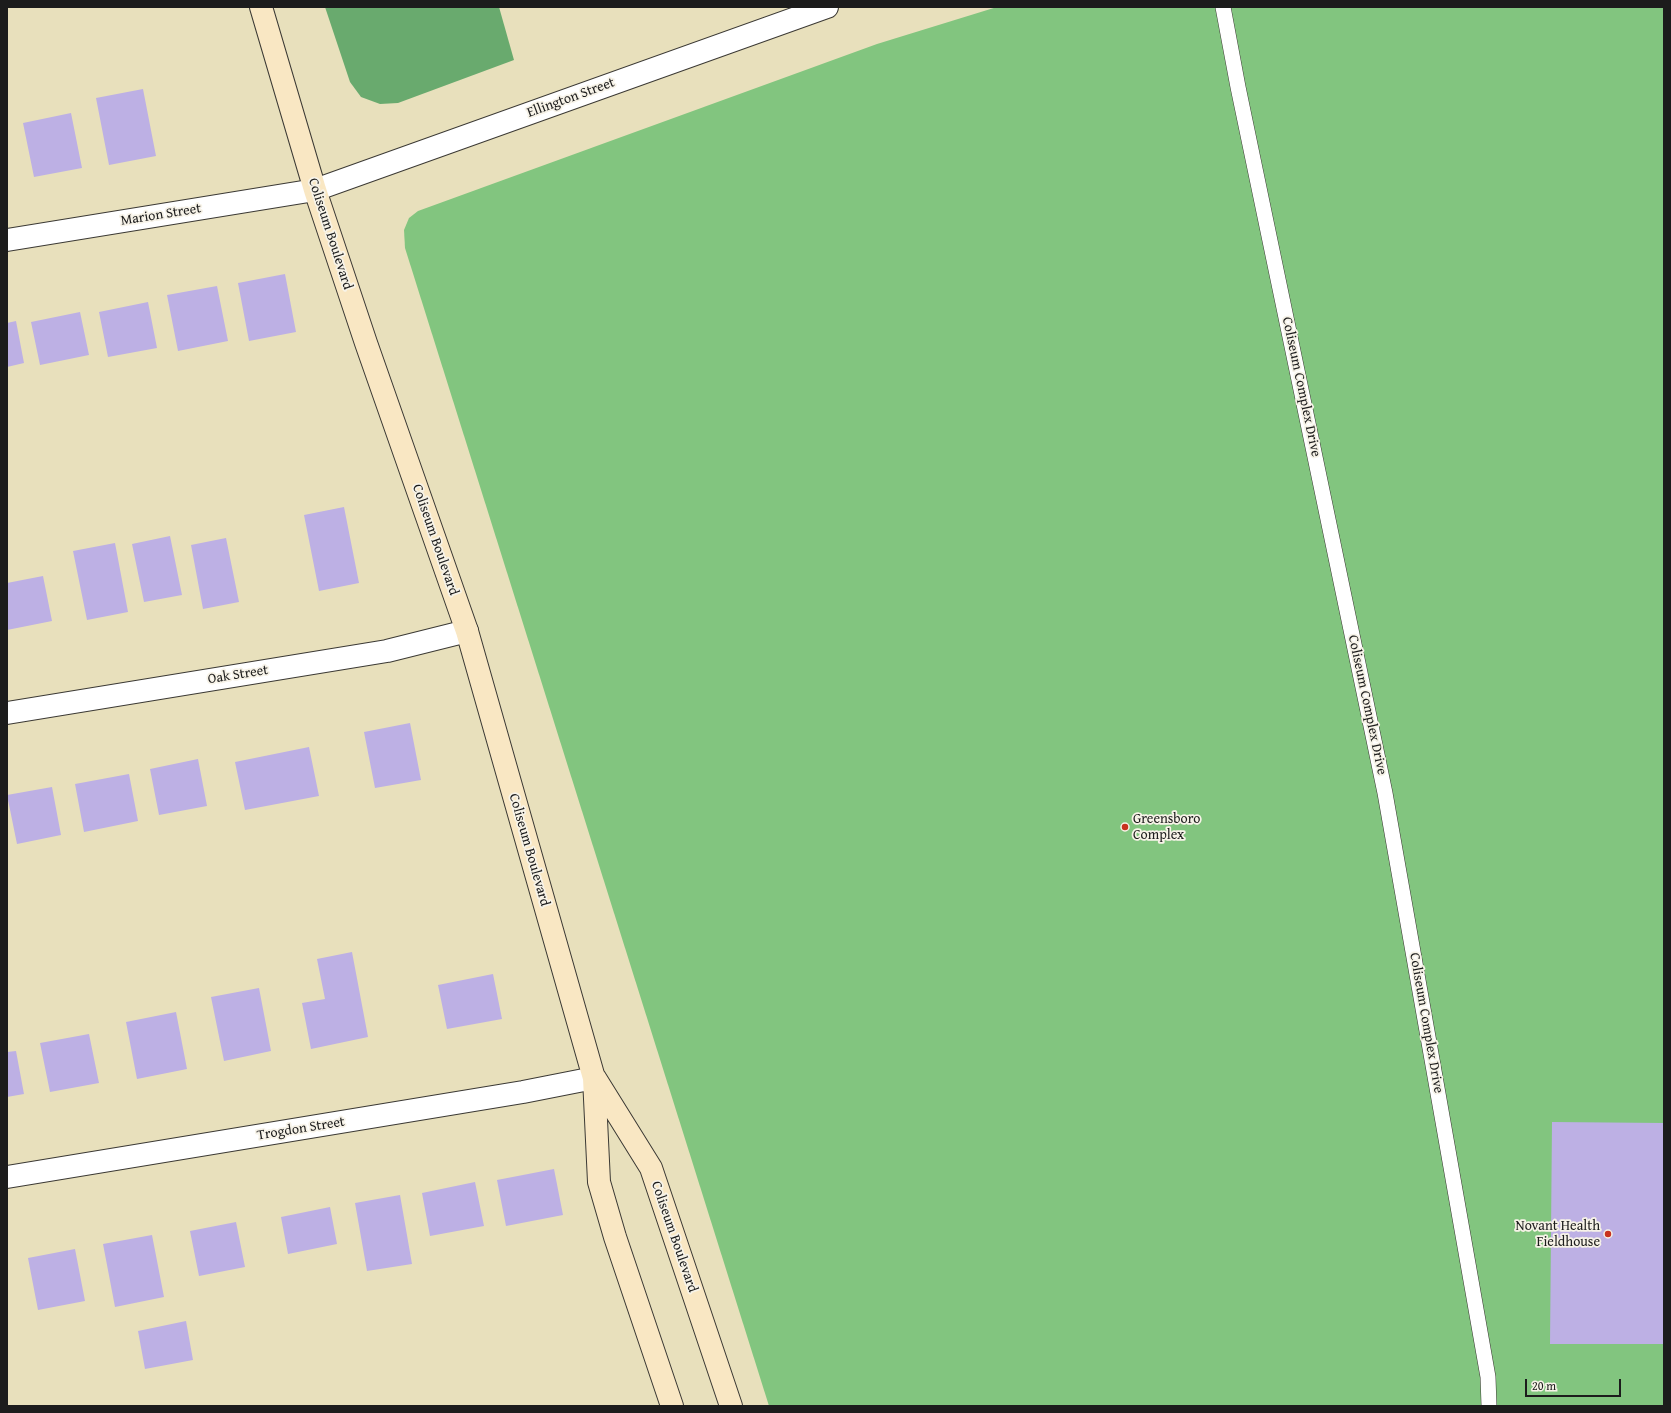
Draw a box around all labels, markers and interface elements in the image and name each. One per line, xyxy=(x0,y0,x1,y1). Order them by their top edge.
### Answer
street label: Ellington Street xyxy=(525,74,617,122)
street label: Coliseum Boulevard xyxy=(304,176,356,292)
street label: Marion Street xyxy=(120,200,202,230)
street label: Coliseum Complex Drive xyxy=(1278,316,1324,458)
street label: Coliseum Boulevard xyxy=(408,482,462,598)
street label: Coliseum Complex Drive xyxy=(1344,634,1390,776)
street label: Oak Street xyxy=(207,662,269,688)
street label: Coliseum Boulevard xyxy=(505,792,553,908)
place label: Greensboro Complex xyxy=(1133,811,1200,844)
marker: Greensboro Complex xyxy=(1120,822,1130,832)
street label: Coliseum Complex Drive xyxy=(1405,951,1447,1095)
street label: Trogdon Street xyxy=(256,1114,346,1144)
street label: Coliseum Boulevard xyxy=(647,1179,701,1295)
place label: Novant Health Fieldhouse xyxy=(1516,1218,1600,1250)
marker: Novant Health Fieldhouse xyxy=(1603,1229,1613,1239)
scale bar xyxy=(1527,1371,1623,1397)
text: 20 m xyxy=(1532,1377,1556,1394)

